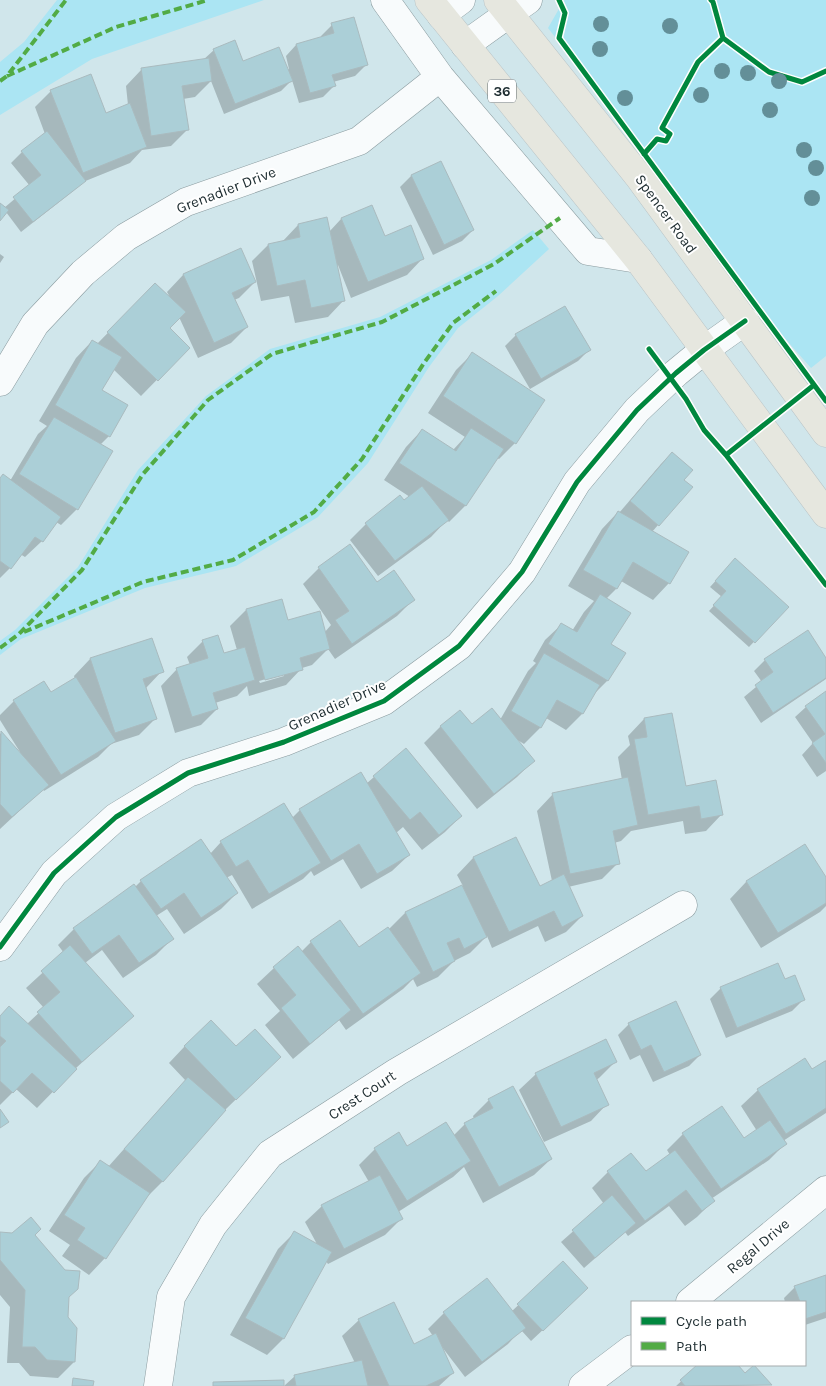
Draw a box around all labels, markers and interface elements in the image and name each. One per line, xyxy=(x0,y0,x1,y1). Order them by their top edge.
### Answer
road number: 36 xyxy=(488,80,516,102)
street label: Grenadier Drive xyxy=(174,163,278,217)
street label: Spencer Road xyxy=(631,171,701,257)
street label: Grenadier Drive xyxy=(285,675,389,735)
street label: Crest Court xyxy=(325,1066,399,1124)
street label: Regal Drive xyxy=(723,1215,793,1277)
legend xyxy=(631,1301,806,1366)
text: Cycle path xyxy=(676,1312,747,1330)
text: Path xyxy=(676,1337,707,1355)

